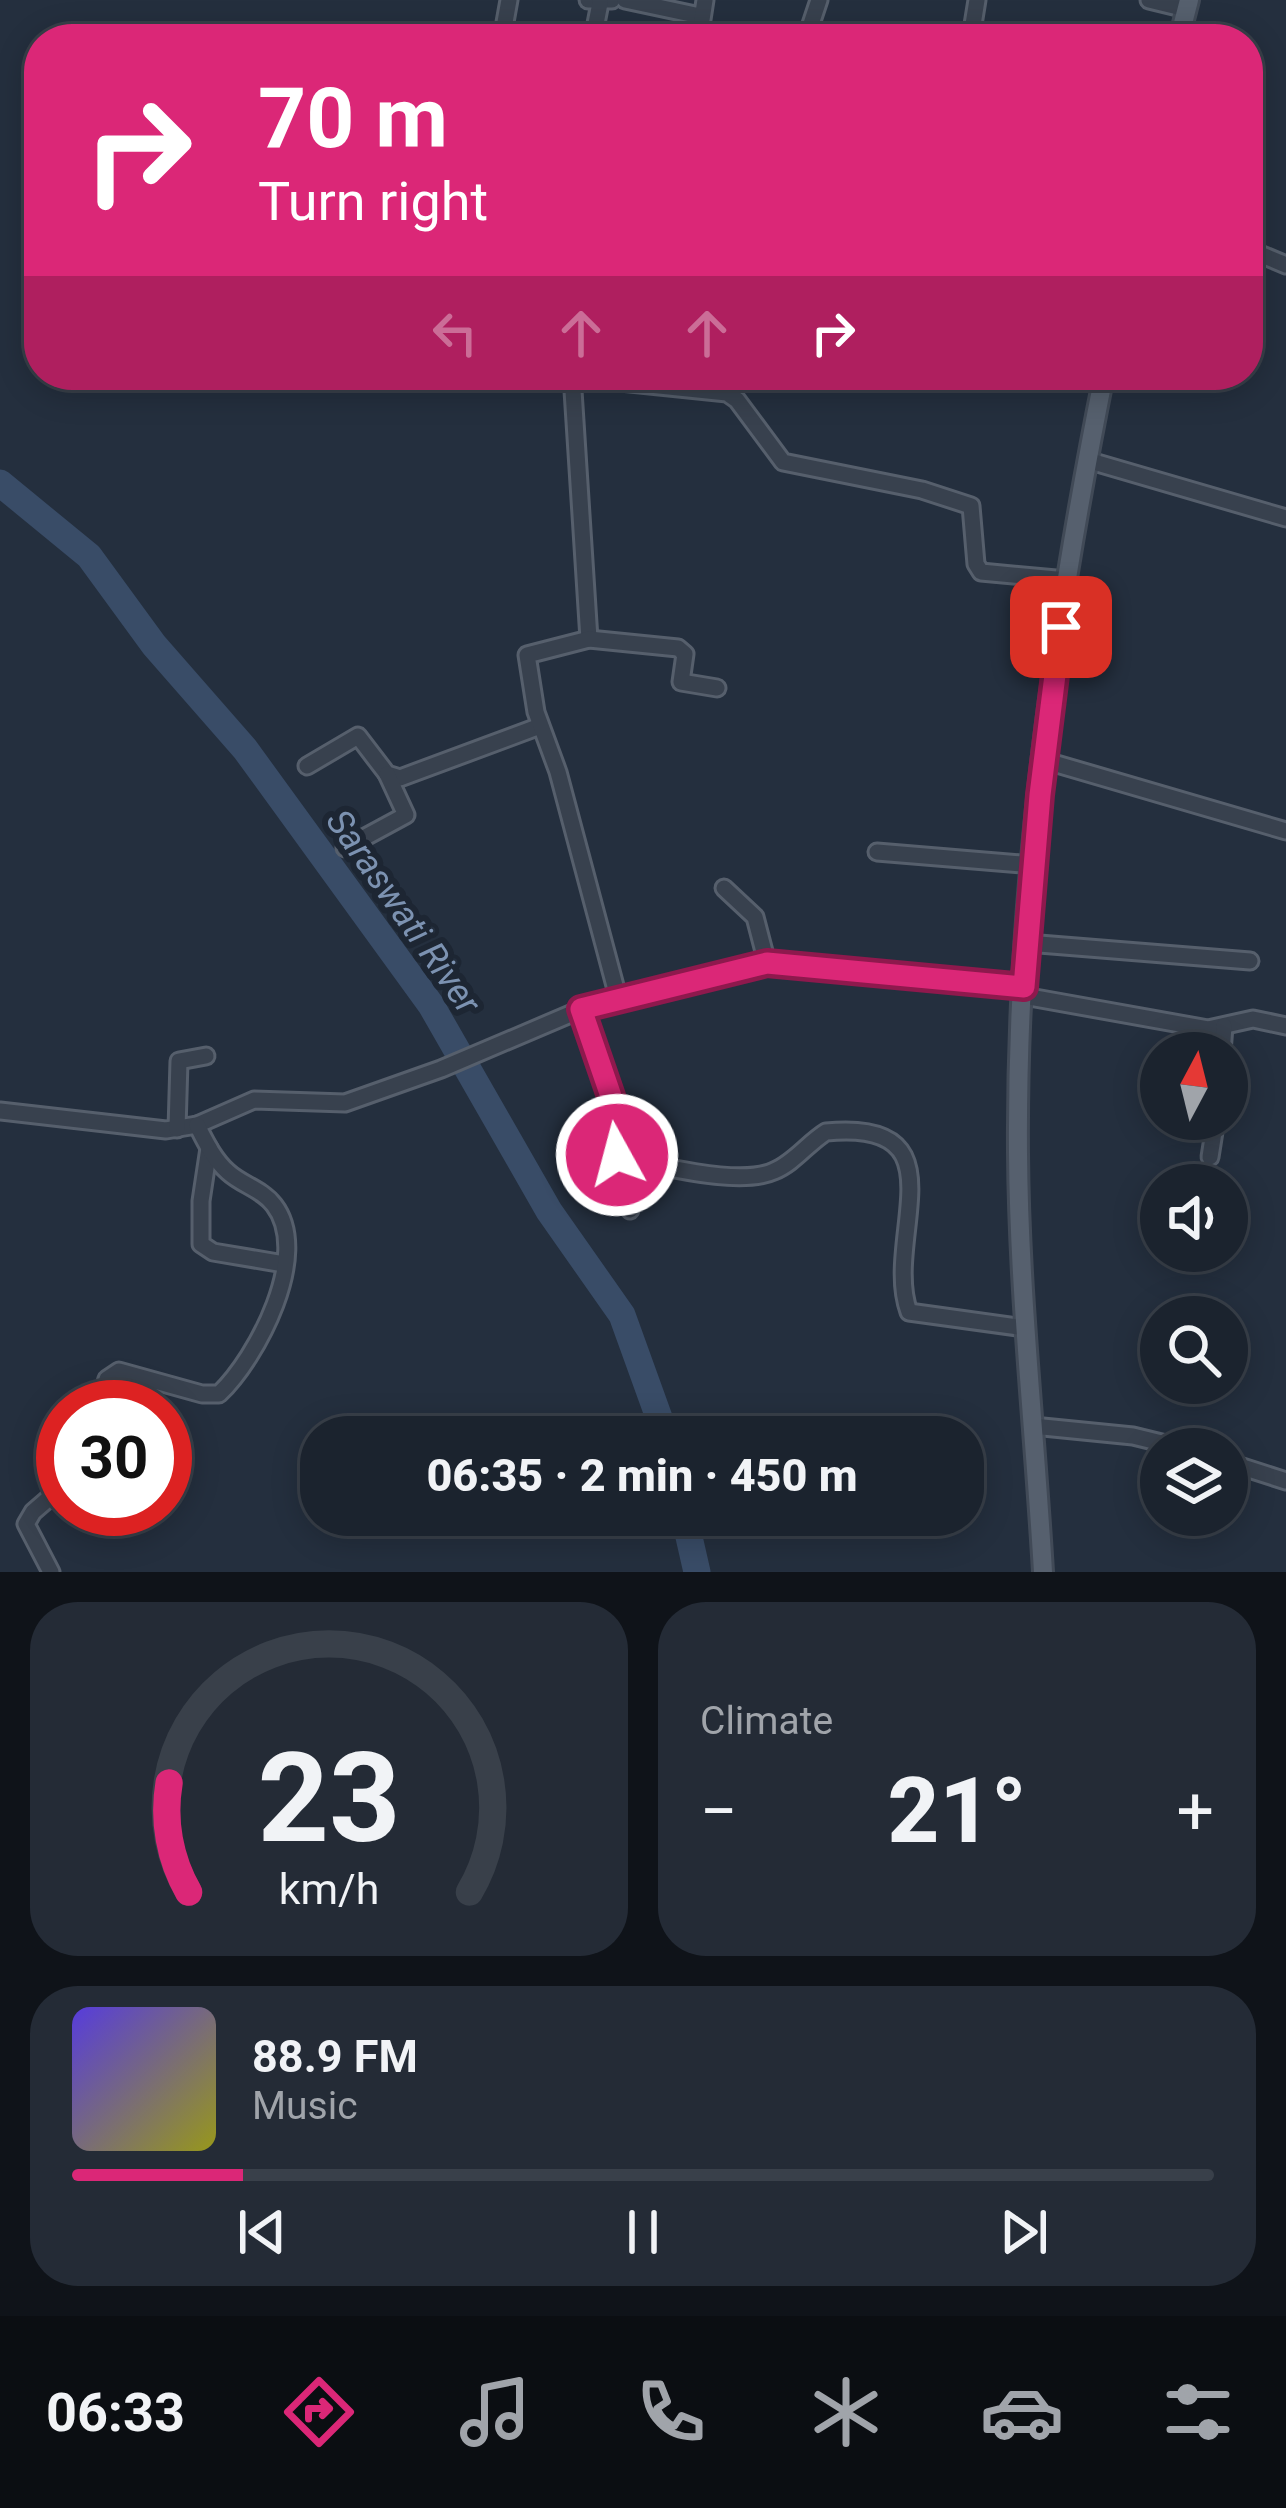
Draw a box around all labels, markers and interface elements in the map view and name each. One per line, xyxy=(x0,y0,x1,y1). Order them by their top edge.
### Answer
text: 70 m xyxy=(258,69,448,168)
icon: right xyxy=(60,72,216,228)
text: Turn right xyxy=(258,170,488,233)
icon: left xyxy=(422,300,488,366)
icon: ahead xyxy=(548,300,614,366)
icon: ahead xyxy=(674,300,740,366)
icon: right xyxy=(800,300,866,366)
pin xyxy=(1010,576,1112,678)
icon: arrive xyxy=(1028,594,1094,660)
water label: Saraswati River xyxy=(317,802,490,1022)
north arrow xyxy=(1140,1032,1248,1140)
map controls xyxy=(1140,1032,1248,1536)
position arrow xyxy=(554,1092,680,1218)
button: sound xyxy=(1140,1164,1248,1272)
button: search xyxy=(1140,1296,1248,1404)
speed limit sign: 30 xyxy=(36,1380,192,1536)
button: layers xyxy=(1140,1428,1248,1536)
text: 06:35 · 2 min · 450 m xyxy=(426,1449,858,1502)
text: Climate xyxy=(700,1698,833,1744)
text: 23 xyxy=(257,1725,401,1871)
text: 21° xyxy=(888,1759,1027,1864)
text: − xyxy=(700,1773,738,1850)
text: + xyxy=(1177,1773,1214,1850)
text: km/h xyxy=(279,1864,379,1914)
text: 88.9 FM xyxy=(252,2030,418,2083)
text: Music xyxy=(252,2083,358,2129)
icon: previous xyxy=(229,2199,295,2265)
icon: pause xyxy=(610,2199,676,2265)
icon: next xyxy=(991,2199,1057,2265)
icon: directions xyxy=(277,2370,361,2454)
icon: music xyxy=(453,2370,537,2454)
icon: phone xyxy=(629,2370,713,2454)
icon: climate xyxy=(804,2370,888,2454)
icon: car xyxy=(980,2370,1064,2454)
icon: filters xyxy=(1156,2370,1240,2454)
text: 06:33 xyxy=(46,2381,185,2444)

